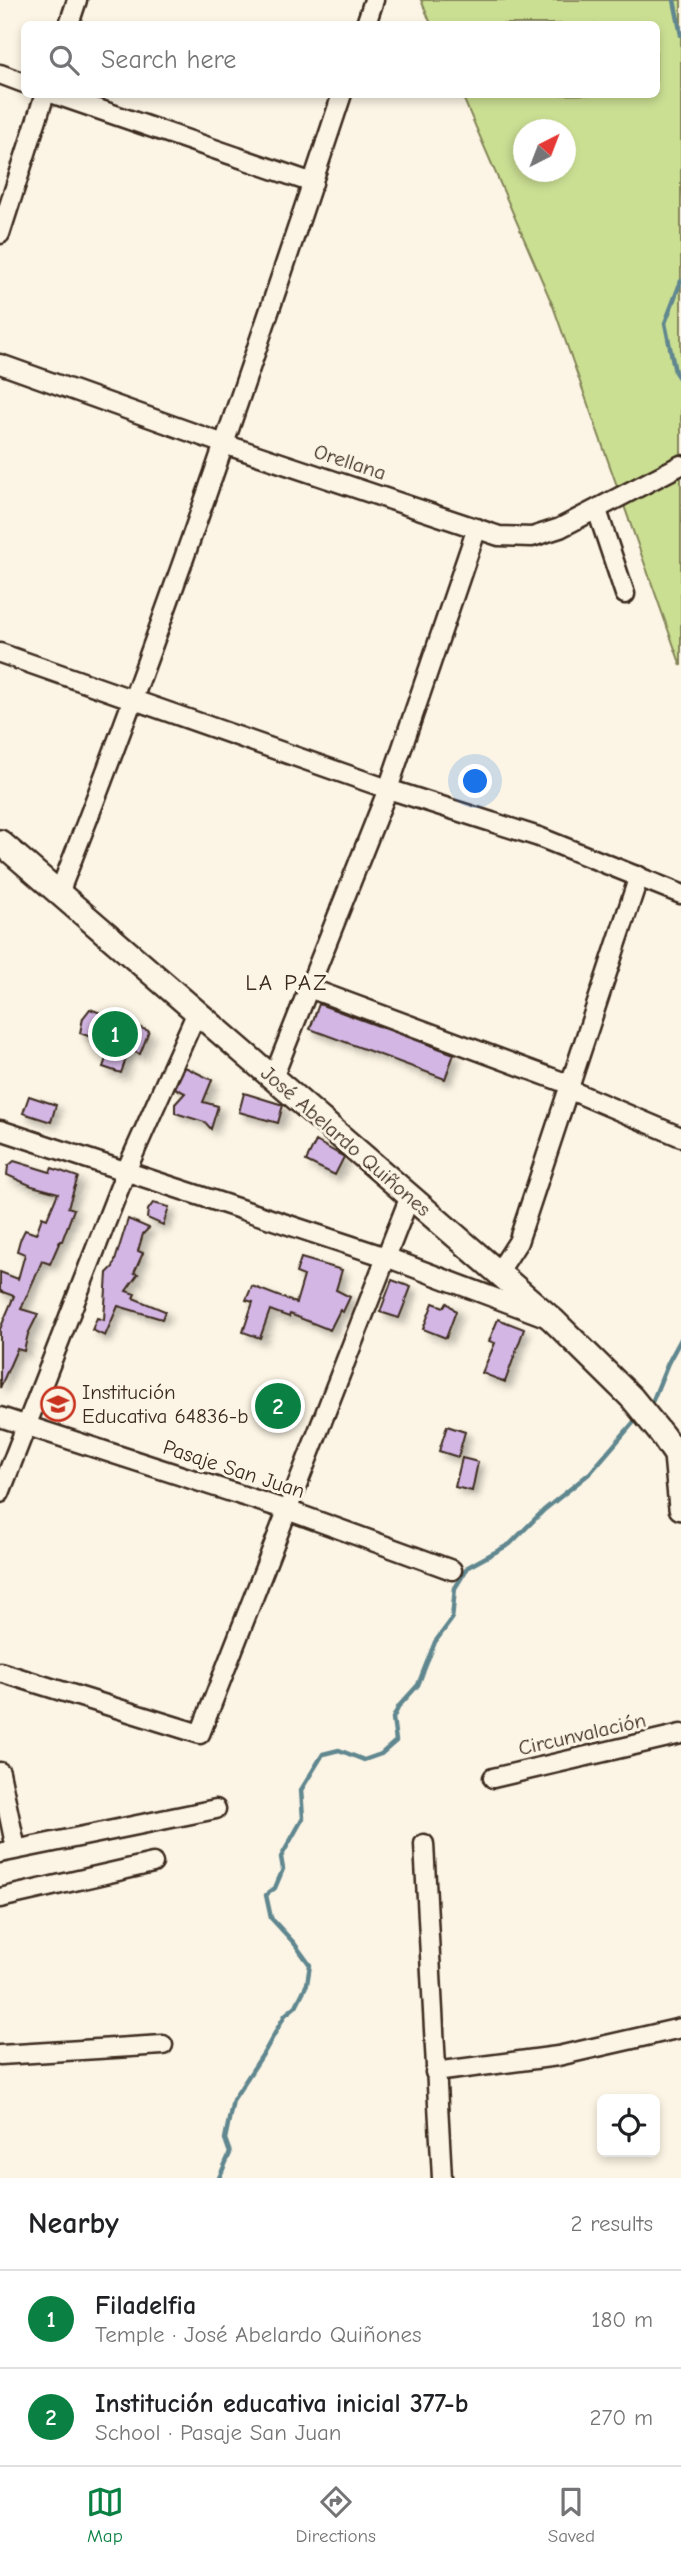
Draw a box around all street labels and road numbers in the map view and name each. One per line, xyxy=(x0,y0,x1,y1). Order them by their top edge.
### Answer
street label: Orellana xyxy=(311,439,389,485)
street label: José Abelardo Quiñones xyxy=(256,1061,436,1221)
street label: Pasaje San Juan xyxy=(160,1435,308,1503)
street label: Circunvalación xyxy=(516,1708,648,1760)

